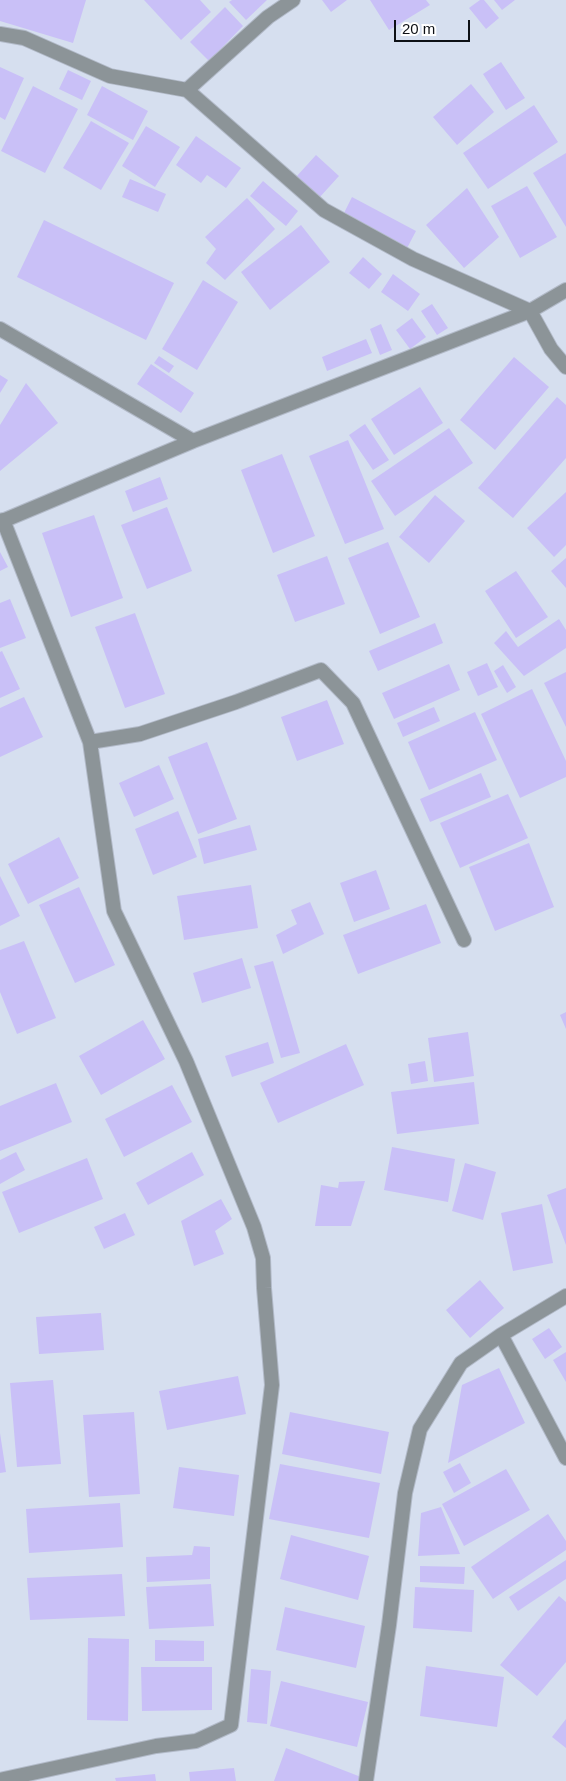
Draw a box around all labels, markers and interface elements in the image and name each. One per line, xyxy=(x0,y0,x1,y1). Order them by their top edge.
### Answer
scale bar xyxy=(396,10,472,42)
text: 20 m xyxy=(402,20,435,37)

